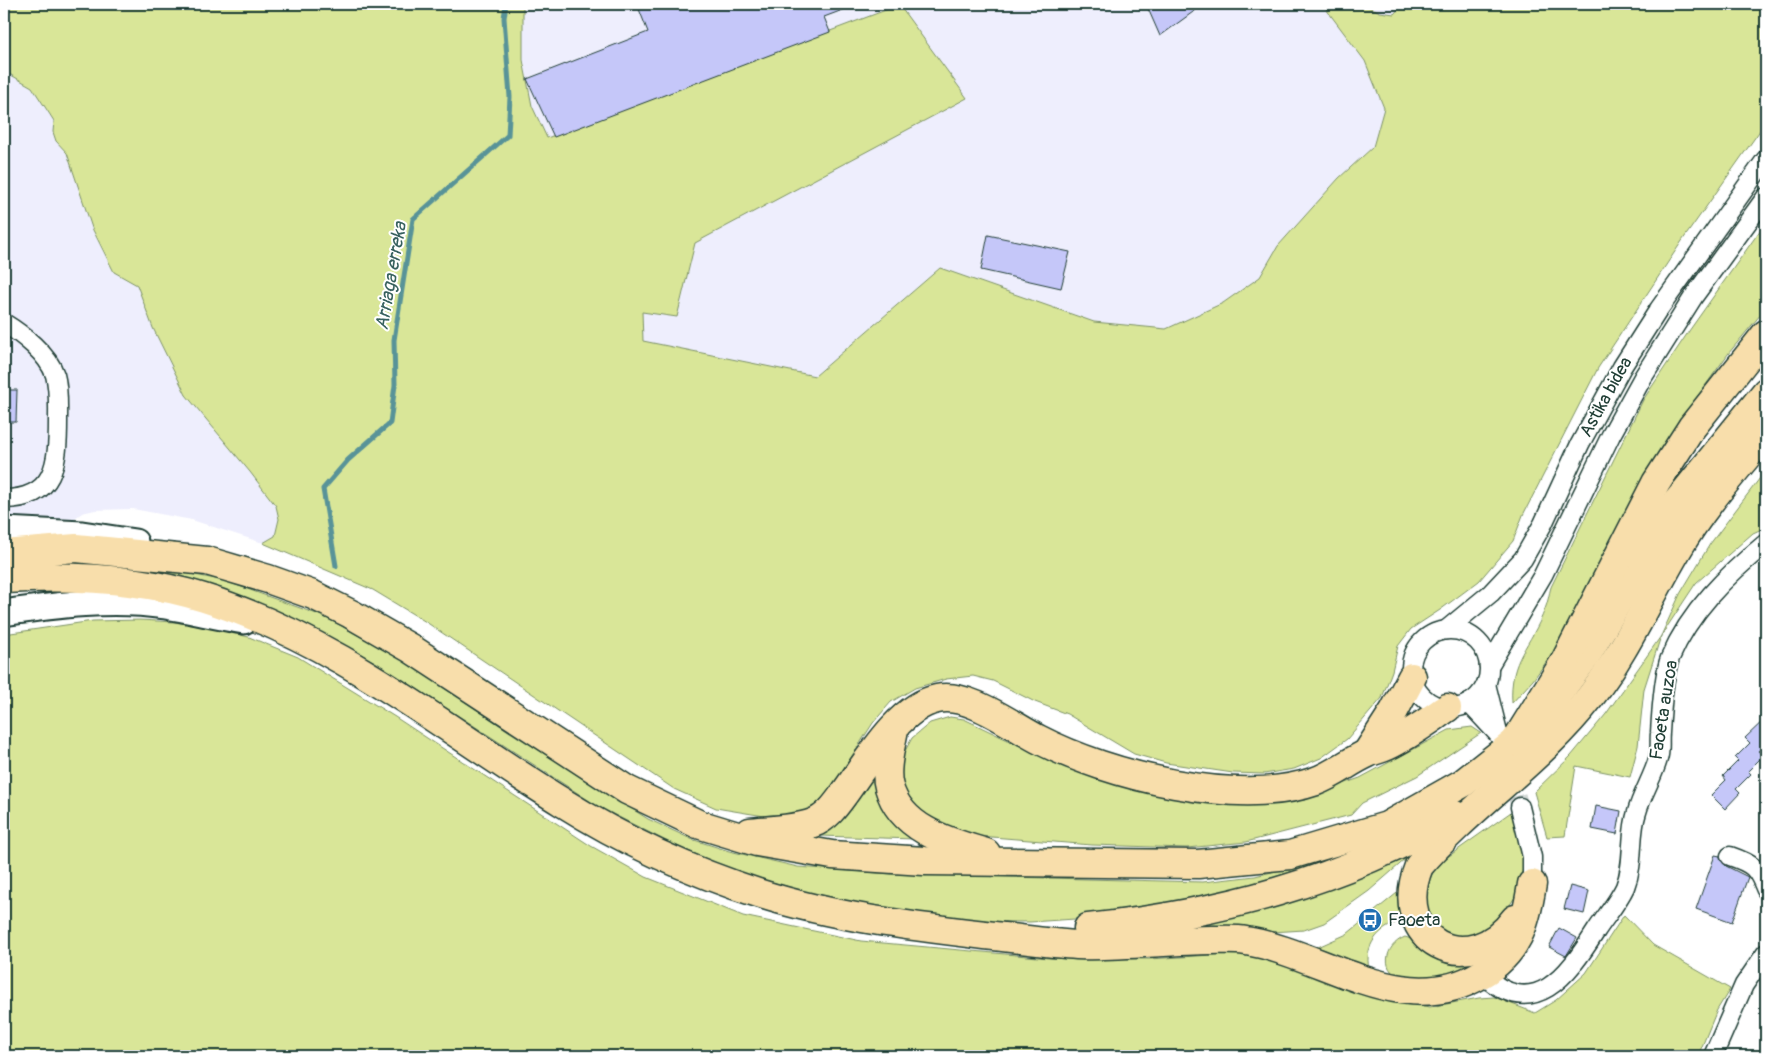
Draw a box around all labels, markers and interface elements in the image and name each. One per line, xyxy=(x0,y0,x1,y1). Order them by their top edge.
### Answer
water label: Arriaga erreka xyxy=(370,219,413,332)
street label: Astika bidea xyxy=(1575,353,1637,441)
street label: Faoeta auzoa xyxy=(1645,658,1683,762)
bus stop icon: Faoeta xyxy=(1357,907,1383,933)
place label: Faoeta xyxy=(1388,909,1440,932)

